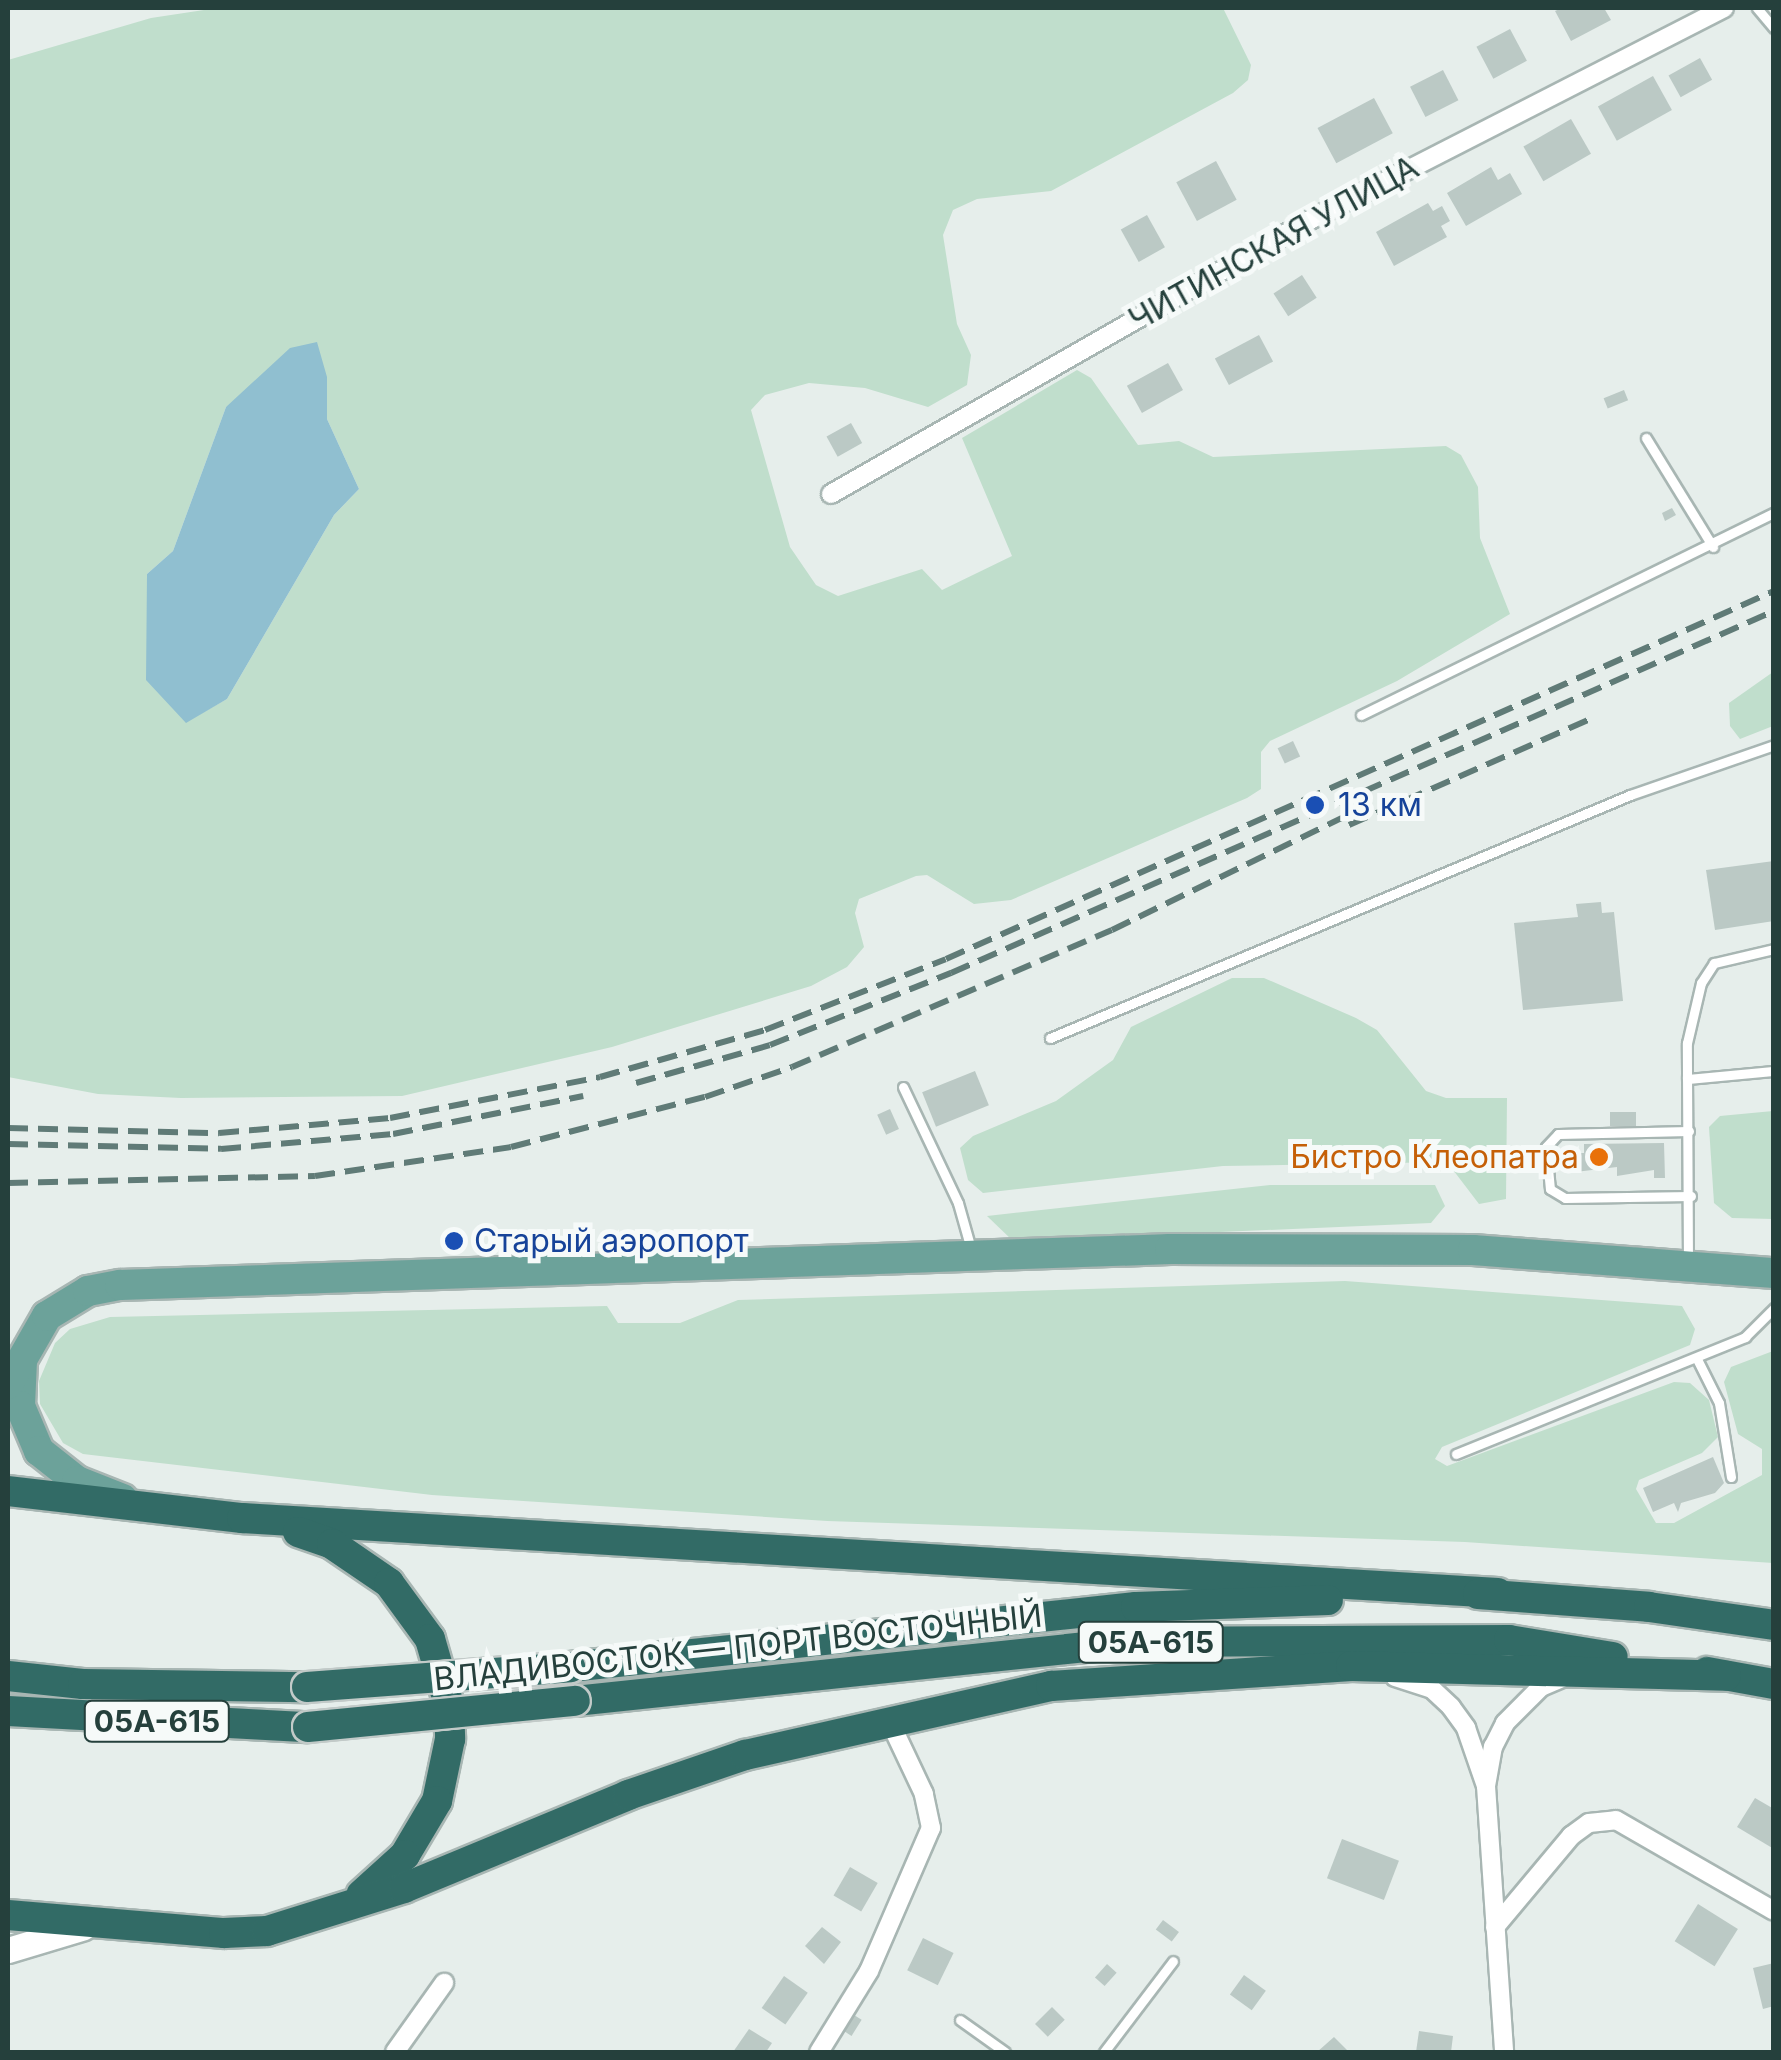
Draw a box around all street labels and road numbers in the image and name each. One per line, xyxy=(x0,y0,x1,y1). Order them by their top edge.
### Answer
street label: ЧИТИНСКАЯ УЛИЦА xyxy=(1123,148,1425,340)
street label: ВЛАДИВОСТОК — ПОРТ ВОСТОЧНЫЙ xyxy=(432,1597,1044,1699)
road number: 05А-615 xyxy=(1076,1617,1226,1667)
road number: 05А-615 xyxy=(82,1696,232,1746)

